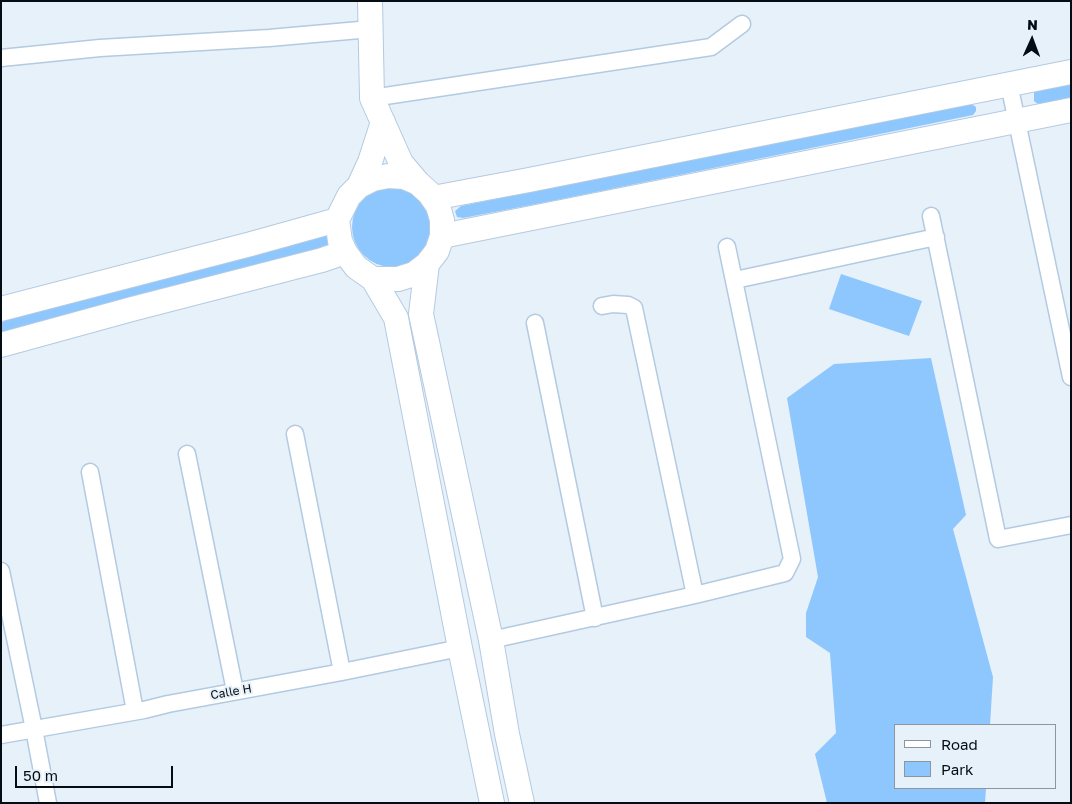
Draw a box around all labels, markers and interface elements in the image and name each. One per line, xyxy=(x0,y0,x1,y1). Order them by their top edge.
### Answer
north arrow xyxy=(1007,15,1057,65)
text: N xyxy=(1027,16,1038,33)
street label: Calle H xyxy=(209,681,253,703)
legend xyxy=(894,724,1057,789)
text: Road xyxy=(941,735,978,753)
scale bar xyxy=(18,756,175,788)
text: Park xyxy=(941,760,973,778)
text: 50 m xyxy=(23,766,58,784)

